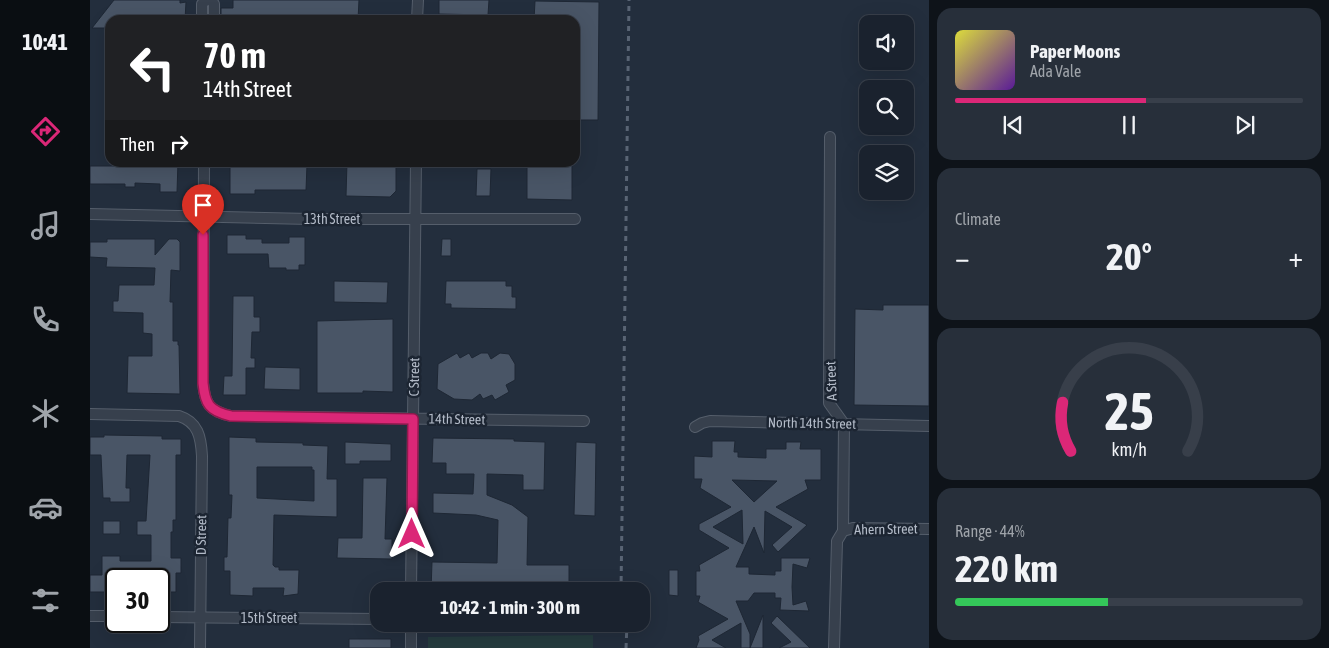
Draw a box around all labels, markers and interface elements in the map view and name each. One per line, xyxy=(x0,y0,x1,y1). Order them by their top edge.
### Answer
map controls xyxy=(859,15,914,200)
button: sound xyxy=(859,15,914,70)
text: 10:41 xyxy=(22,29,68,55)
icon: left xyxy=(120,35,185,100)
text: 70 m xyxy=(203,35,266,75)
text: Paper Moons xyxy=(1030,40,1120,62)
text: Ada Vale xyxy=(1030,62,1081,80)
text: 14th Street xyxy=(203,76,292,102)
button: search xyxy=(859,80,914,135)
icon: previous xyxy=(999,111,1027,139)
icon: pause xyxy=(1115,111,1143,139)
icon: next xyxy=(1231,111,1259,139)
icon: directions xyxy=(28,114,63,149)
icon: right xyxy=(165,130,193,158)
text: Then xyxy=(120,133,155,155)
button: layers xyxy=(859,145,914,200)
pin xyxy=(182,184,224,235)
icon: arrive xyxy=(189,191,217,219)
icon: music xyxy=(28,208,63,243)
text: Climate xyxy=(955,210,1001,228)
street label: 13th Street xyxy=(304,211,360,227)
text: 20° xyxy=(1106,235,1152,278)
text: − xyxy=(955,241,970,273)
text: + xyxy=(1288,241,1303,273)
icon: phone xyxy=(28,302,63,337)
street label: C Street xyxy=(406,357,422,397)
street label: A Street xyxy=(822,361,840,401)
text: 25 xyxy=(1105,381,1153,441)
icon: climate xyxy=(28,396,63,431)
street label: 14th Street xyxy=(429,411,485,427)
street label: North 14th Street xyxy=(768,414,856,432)
text: km/h xyxy=(1111,439,1147,460)
icon: car xyxy=(28,490,63,525)
position arrow xyxy=(385,507,437,559)
street label: D Street xyxy=(193,515,209,555)
street label: Ahern Street xyxy=(854,520,918,538)
text: Range · 44% xyxy=(955,522,1025,540)
text: 220 km xyxy=(955,547,1058,590)
speed limit sign: 30 xyxy=(105,568,170,633)
icon: filters xyxy=(28,583,63,618)
text: 10:42 · 1 min · 300 m xyxy=(440,596,580,618)
street label: 15th Street xyxy=(241,610,297,626)

